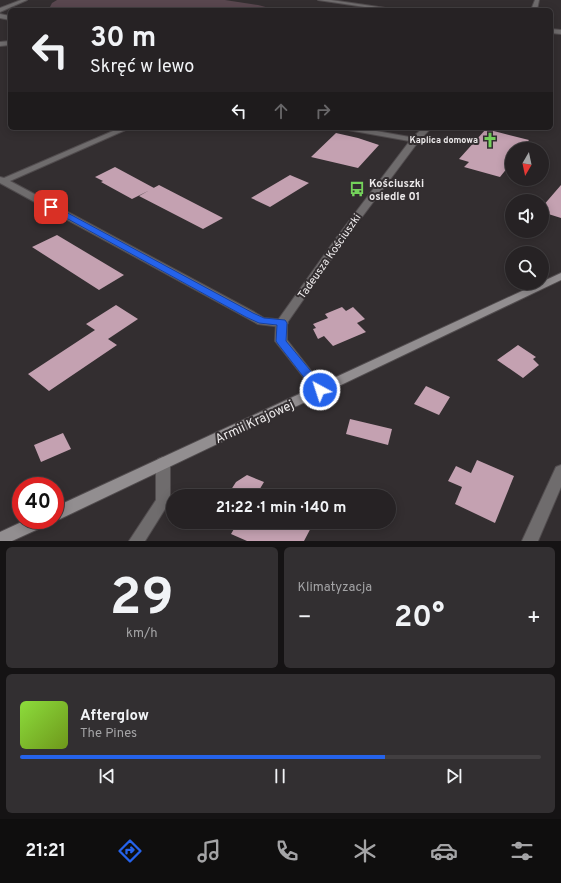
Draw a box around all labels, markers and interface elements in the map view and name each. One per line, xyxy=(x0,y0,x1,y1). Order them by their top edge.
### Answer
text: 30 m xyxy=(90,21,156,57)
icon: left xyxy=(24,24,76,76)
text: Skręć w lewo xyxy=(90,56,194,79)
icon: left xyxy=(228,100,250,122)
icon: ahead xyxy=(270,100,292,122)
icon: right xyxy=(312,100,334,122)
church icon: Kaplica domowa xyxy=(481,131,499,149)
place label: Kaplica domowa xyxy=(410,135,478,146)
north arrow xyxy=(505,142,549,186)
map controls xyxy=(505,142,549,290)
place label: Kościuszki osiedle 01 xyxy=(369,177,424,204)
bus stop icon: Kościuszki osiedle 01 xyxy=(348,180,366,198)
pin xyxy=(34,190,68,224)
button: sound xyxy=(505,194,549,238)
icon: arrive xyxy=(40,196,62,218)
street label: Tadeusza Kościuszki xyxy=(295,211,364,302)
button: search xyxy=(505,246,549,290)
position arrow xyxy=(299,369,341,411)
street label: Armii Krajowej xyxy=(213,398,297,448)
speed limit sign: 40 xyxy=(12,477,64,529)
text: 21:22 · 1 min · 140 m xyxy=(216,499,346,518)
text: 29 xyxy=(110,567,174,633)
text: Klimatyzacja xyxy=(298,580,372,596)
text: 20° xyxy=(394,600,445,637)
text: − xyxy=(298,605,312,632)
text: + xyxy=(527,605,541,632)
text: km/h xyxy=(126,626,158,642)
text: Afterglow xyxy=(80,707,149,726)
text: The Pines xyxy=(80,726,137,742)
icon: previous xyxy=(96,765,118,787)
icon: pause xyxy=(269,765,291,787)
icon: next xyxy=(443,765,465,787)
icon: directions xyxy=(116,837,144,865)
icon: music xyxy=(195,837,223,865)
icon: phone xyxy=(273,837,301,865)
icon: climate xyxy=(351,837,379,865)
icon: car xyxy=(430,837,458,865)
icon: filters xyxy=(508,837,536,865)
text: 21:21 xyxy=(25,840,66,863)

